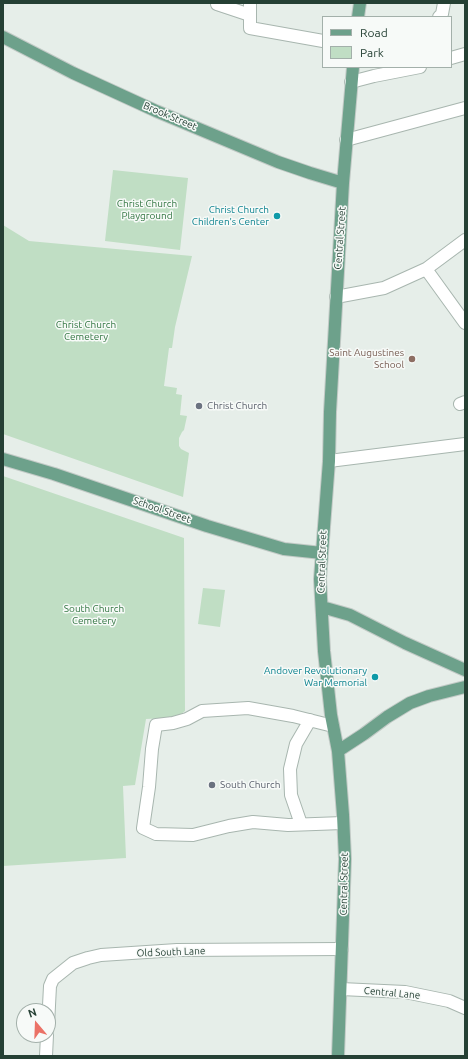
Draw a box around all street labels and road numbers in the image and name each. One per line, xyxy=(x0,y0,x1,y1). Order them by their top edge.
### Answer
street label: Brook Street xyxy=(141,99,199,133)
street label: Central Street xyxy=(332,206,348,270)
street label: School Street xyxy=(132,495,192,525)
street label: Central Street xyxy=(315,530,329,594)
street label: Central Street xyxy=(337,852,351,916)
street label: Old South Lane xyxy=(136,945,206,959)
street label: Central Lane xyxy=(363,985,421,1001)

